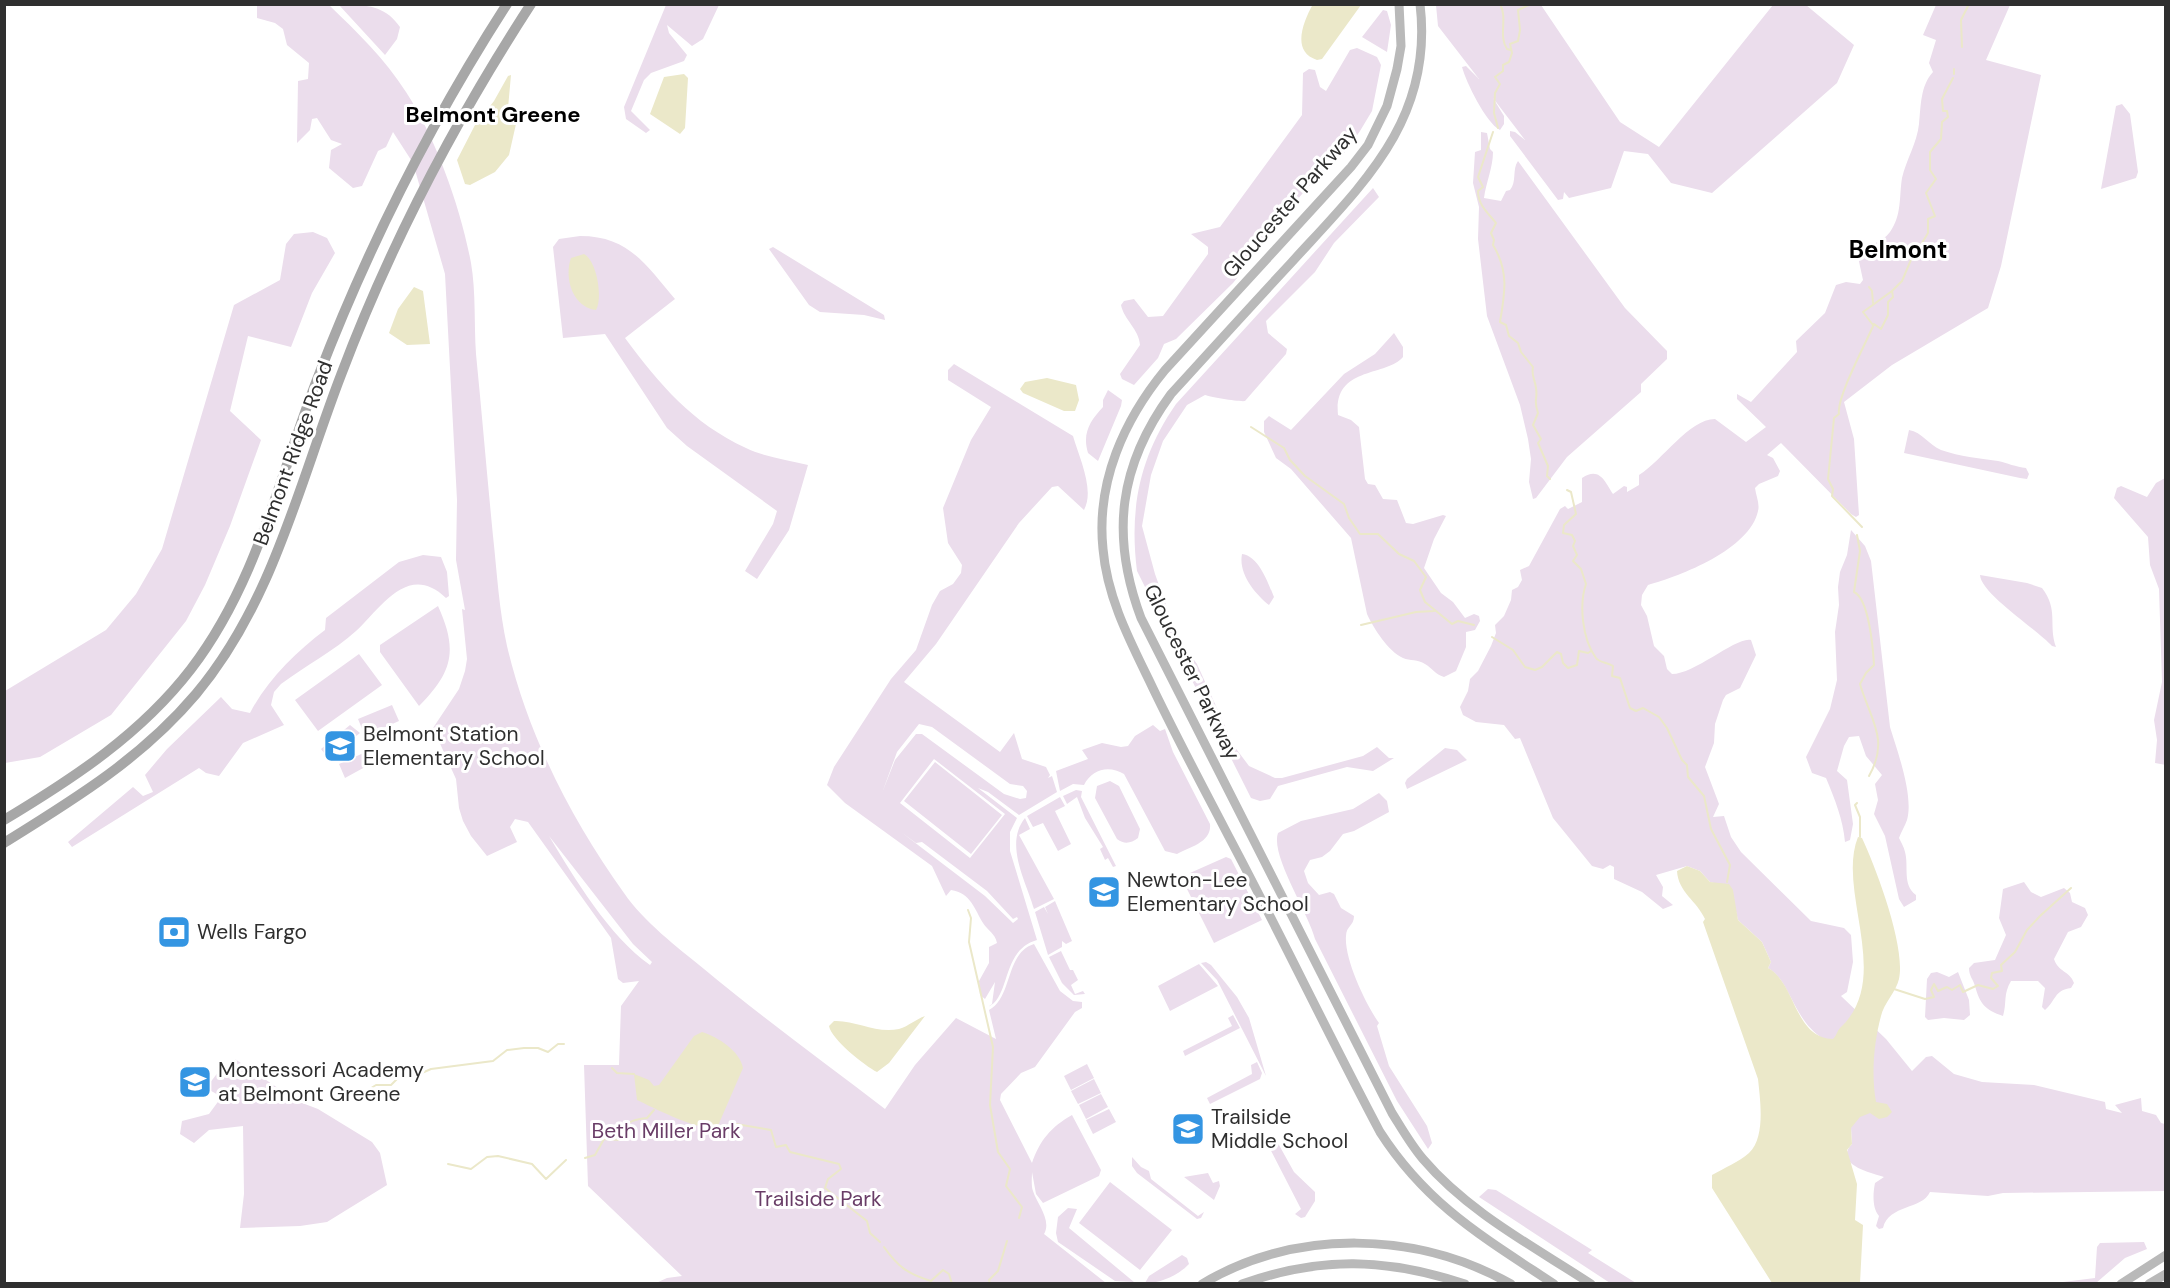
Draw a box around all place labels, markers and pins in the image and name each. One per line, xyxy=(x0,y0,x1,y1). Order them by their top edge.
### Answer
place label: Belmont Station Elementary School xyxy=(363,720,545,772)
school or university icon: Belmont Station Elementary School xyxy=(322,728,358,764)
place label: Newton-Lee Elementary School xyxy=(1127,866,1309,918)
school or university icon: Newton-Lee Elementary School xyxy=(1086,874,1122,910)
bank icon: Wells Fargo xyxy=(156,914,192,950)
place label: Wells Fargo xyxy=(197,918,307,946)
place label: Montessori Academy at Belmont Greene xyxy=(218,1056,424,1108)
school or university icon: Montessori Academy at Belmont Greene xyxy=(177,1064,213,1100)
place label: Trailside Middle School xyxy=(1211,1103,1348,1155)
school or university icon: Trailside Middle School xyxy=(1170,1111,1206,1147)

